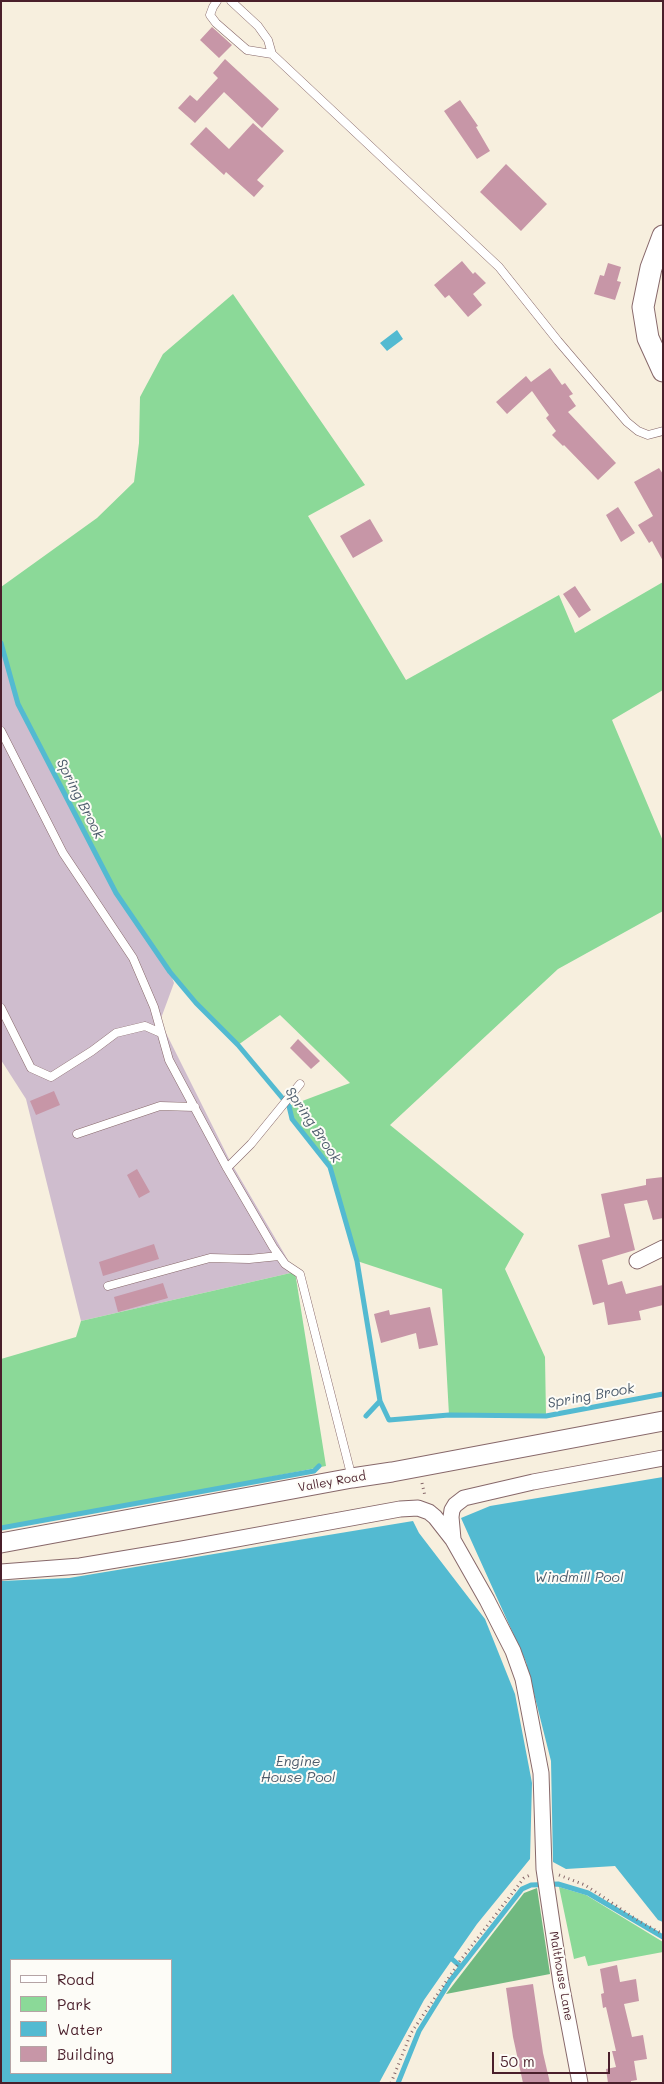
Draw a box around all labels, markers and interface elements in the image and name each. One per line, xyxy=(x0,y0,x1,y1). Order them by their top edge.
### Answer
water label: Spring Brook xyxy=(53,756,107,842)
water label: Spring Brook xyxy=(281,1084,345,1166)
water label: Spring Brook xyxy=(546,1380,636,1412)
street label: Valley Road xyxy=(297,1469,367,1495)
water label: Windmill Pool xyxy=(535,1570,623,1586)
water label: Engine House Pool xyxy=(261,1754,335,1786)
street label: Malthouse Lane xyxy=(546,1930,576,2022)
legend xyxy=(10,1959,172,2074)
text: Road xyxy=(57,1969,94,1989)
text: Park xyxy=(57,1994,91,2014)
text: Water xyxy=(57,2019,103,2039)
scale bar xyxy=(494,2042,612,2074)
text: Building xyxy=(57,2044,114,2064)
text: 50 m xyxy=(500,2051,535,2071)

